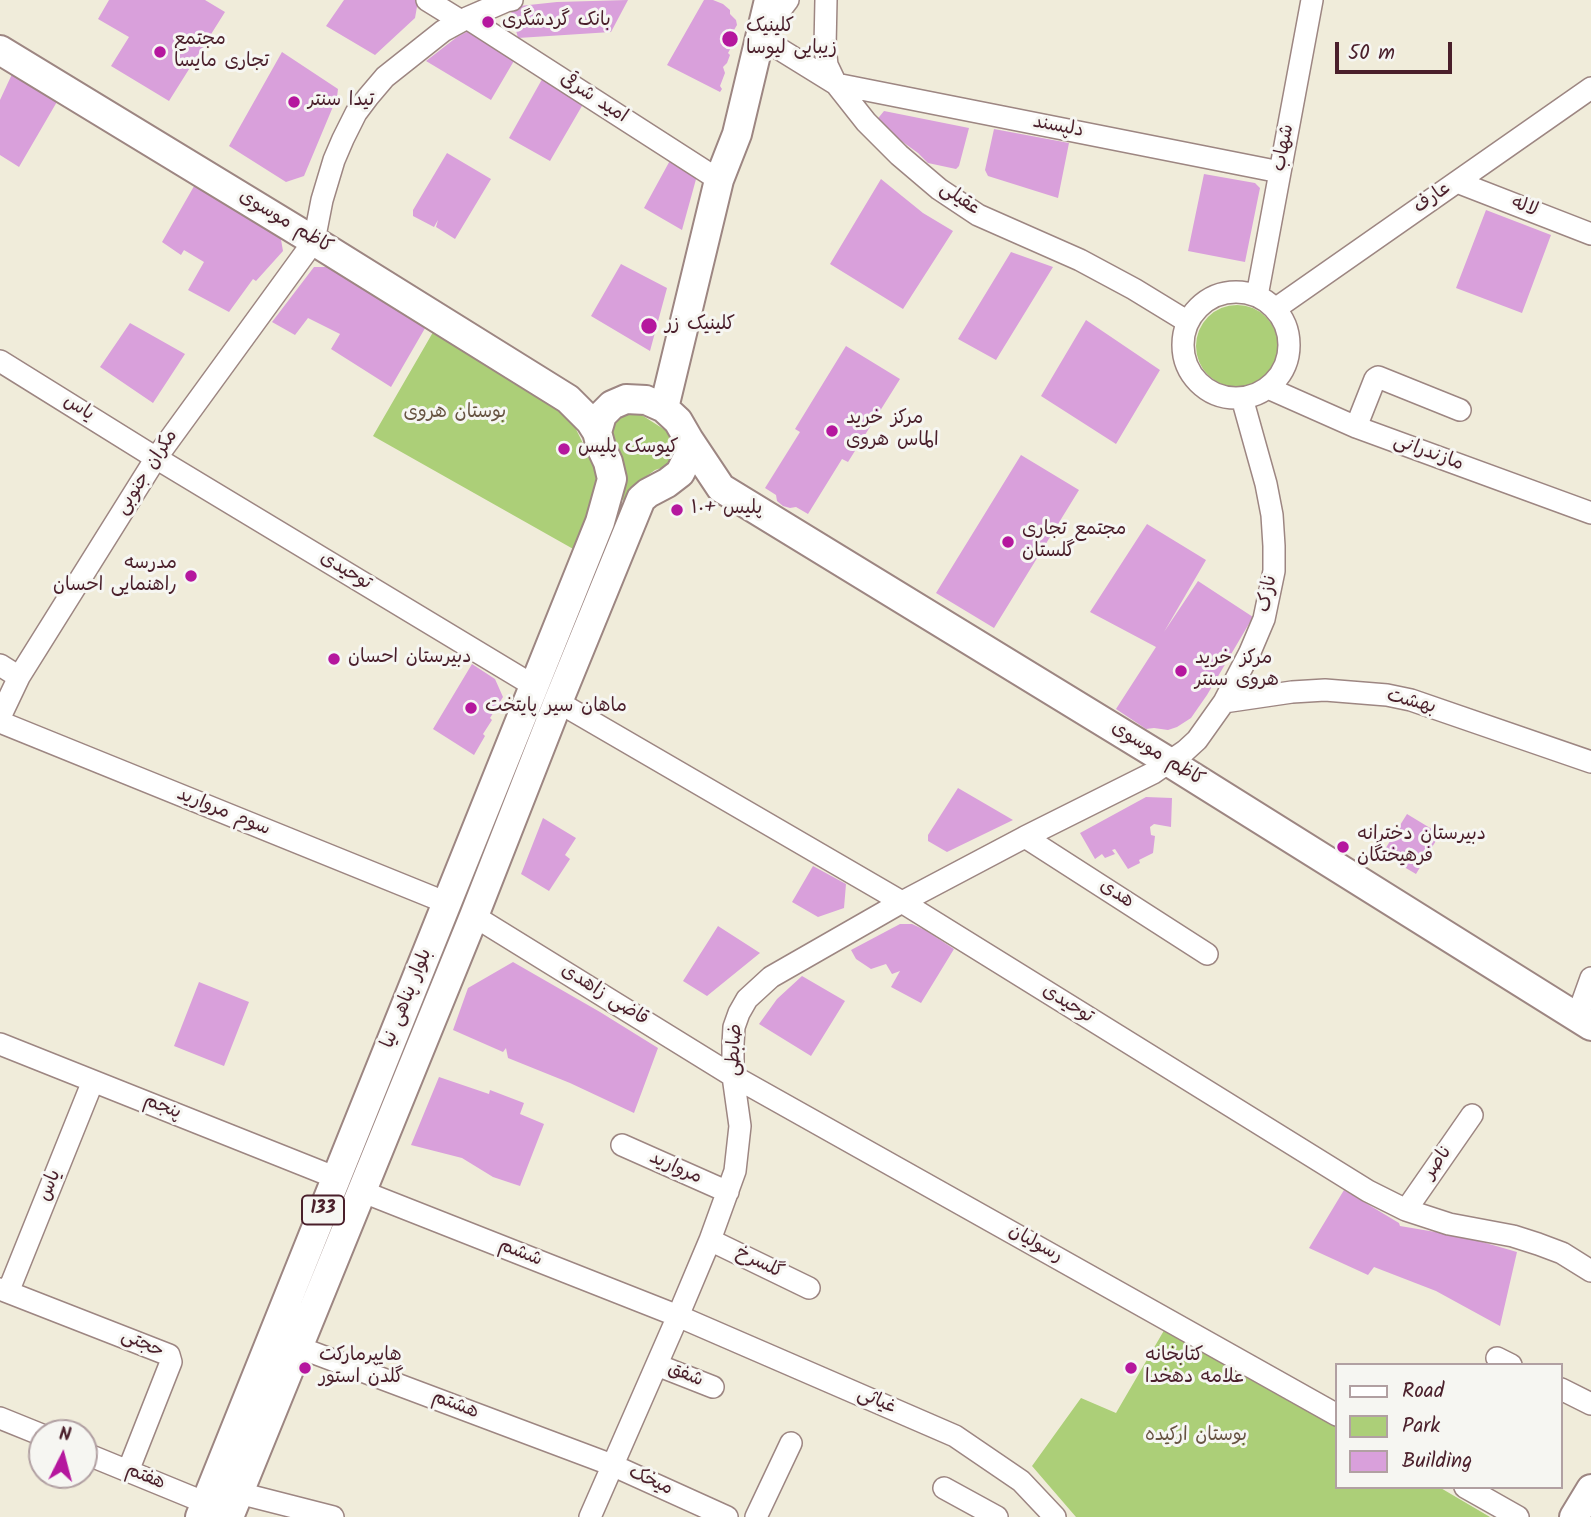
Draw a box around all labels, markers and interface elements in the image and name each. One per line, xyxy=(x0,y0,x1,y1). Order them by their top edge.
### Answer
place label: بانک گردشگری xyxy=(502,11,611,33)
marker: بانک گردشگری xyxy=(480,14,496,30)
place label: کلینیک زیبایی لیوسا xyxy=(746,17,837,61)
scale bar xyxy=(1339,28,1456,72)
marker: کلینیک زیبایی لیوسا xyxy=(720,29,740,49)
place label: مجتمع تجاری مايسا xyxy=(174,30,269,74)
text: 50 m xyxy=(1348,37,1395,70)
marker: مجتمع تجاری مايسا xyxy=(152,44,168,60)
street label: امید شرقی xyxy=(555,69,631,129)
place label: تیدا سنتر xyxy=(308,91,374,113)
marker: تیدا سنتر xyxy=(286,94,302,110)
street label: دلپسند xyxy=(1031,112,1085,144)
street label: شهاب xyxy=(1269,123,1301,173)
street label: عقیلی xyxy=(935,178,983,222)
street label: عارف xyxy=(1410,178,1456,220)
street label: کاظم موسوی xyxy=(234,186,336,260)
street label: لاله xyxy=(1507,193,1541,223)
place label: کلینیک زر xyxy=(665,315,735,337)
marker: کلینیک زر xyxy=(639,316,659,336)
street label: یاس xyxy=(58,391,98,427)
park label: بوستان هروی xyxy=(404,403,506,425)
place label: مرکز خرید الماس هروی xyxy=(846,409,939,453)
marker: مرکز خرید الماس هروی xyxy=(824,423,840,439)
street label: مکران جنوبی xyxy=(112,426,184,520)
street label: مازندرانی xyxy=(1390,431,1466,477)
place label: کیوسک پلیس xyxy=(578,438,679,460)
marker: کیوسک پلیس xyxy=(556,441,572,457)
place label: پلیس +۱۰ xyxy=(691,499,762,521)
marker: پلیس +۱۰ xyxy=(669,502,685,518)
place label: مجتمع تجاری گلستان xyxy=(1022,520,1126,564)
marker: مجتمع تجاری گلستان xyxy=(1000,534,1016,550)
street label: توحیدی xyxy=(315,548,375,596)
place label: مدرسه راهنمایی احسان xyxy=(53,554,177,598)
marker: مدرسه راهنمایی احسان xyxy=(183,568,199,584)
street label: نازک xyxy=(1254,574,1284,614)
place label: دبیرستان احسان xyxy=(348,648,471,670)
place label: مرکز خرید هروی سنتر xyxy=(1195,649,1279,693)
marker: دبیرستان احسان xyxy=(326,651,342,667)
marker: مرکز خرید هروی سنتر xyxy=(1173,663,1189,679)
street label: بهشت xyxy=(1384,686,1438,720)
place label: ماهان سیر پایتخت xyxy=(485,697,627,719)
marker: ماهان سیر پایتخت xyxy=(463,700,479,716)
street label: کاظم موسوی xyxy=(1106,717,1208,793)
street label: سوم مروارید xyxy=(173,784,273,842)
place label: دبیرستان دخترانه فرهیختگان xyxy=(1357,825,1486,869)
marker: دبیرستان دخترانه فرهیختگان xyxy=(1335,839,1351,855)
street label: هدی xyxy=(1095,876,1137,914)
street label: بلوار پناهی نیا xyxy=(378,946,438,1052)
street label: قاضی زاهدی xyxy=(556,960,652,1032)
street label: توحیدی xyxy=(1037,980,1097,1030)
street label: ضابطی xyxy=(723,1023,749,1077)
street label: پنجم xyxy=(140,1090,184,1126)
street label: ناصر xyxy=(1419,1142,1459,1184)
street label: مروارید xyxy=(645,1147,705,1191)
street label: یاس xyxy=(34,1167,68,1205)
road number: 133 xyxy=(302,1196,344,1224)
street label: رسولیان xyxy=(1004,1221,1066,1269)
street label: ششم xyxy=(495,1235,545,1273)
street label: گلسرخ xyxy=(731,1243,787,1285)
street label: حجتی xyxy=(117,1326,167,1364)
place label: هایپرمارکت گلدن استور xyxy=(319,1346,404,1390)
place label: کتابخانه علامه دهخدا xyxy=(1145,1346,1245,1390)
street label: شفق xyxy=(664,1359,706,1393)
marker: هایپرمارکت گلدن استور xyxy=(297,1360,313,1376)
marker: کتابخانه علامه دهخدا xyxy=(1123,1360,1139,1376)
legend xyxy=(1336,1363,1563,1489)
text: Road xyxy=(1402,1375,1444,1408)
street label: غیاثی xyxy=(853,1384,899,1420)
street label: هشتم xyxy=(428,1387,482,1425)
text: Park xyxy=(1402,1410,1440,1443)
north arrow xyxy=(28,1419,98,1489)
text: N xyxy=(57,1420,73,1451)
park label: بوستان ارکیده xyxy=(1145,1426,1247,1448)
text: Building xyxy=(1402,1445,1472,1478)
street label: هفتم xyxy=(122,1460,168,1496)
street label: میخک xyxy=(624,1462,676,1502)

